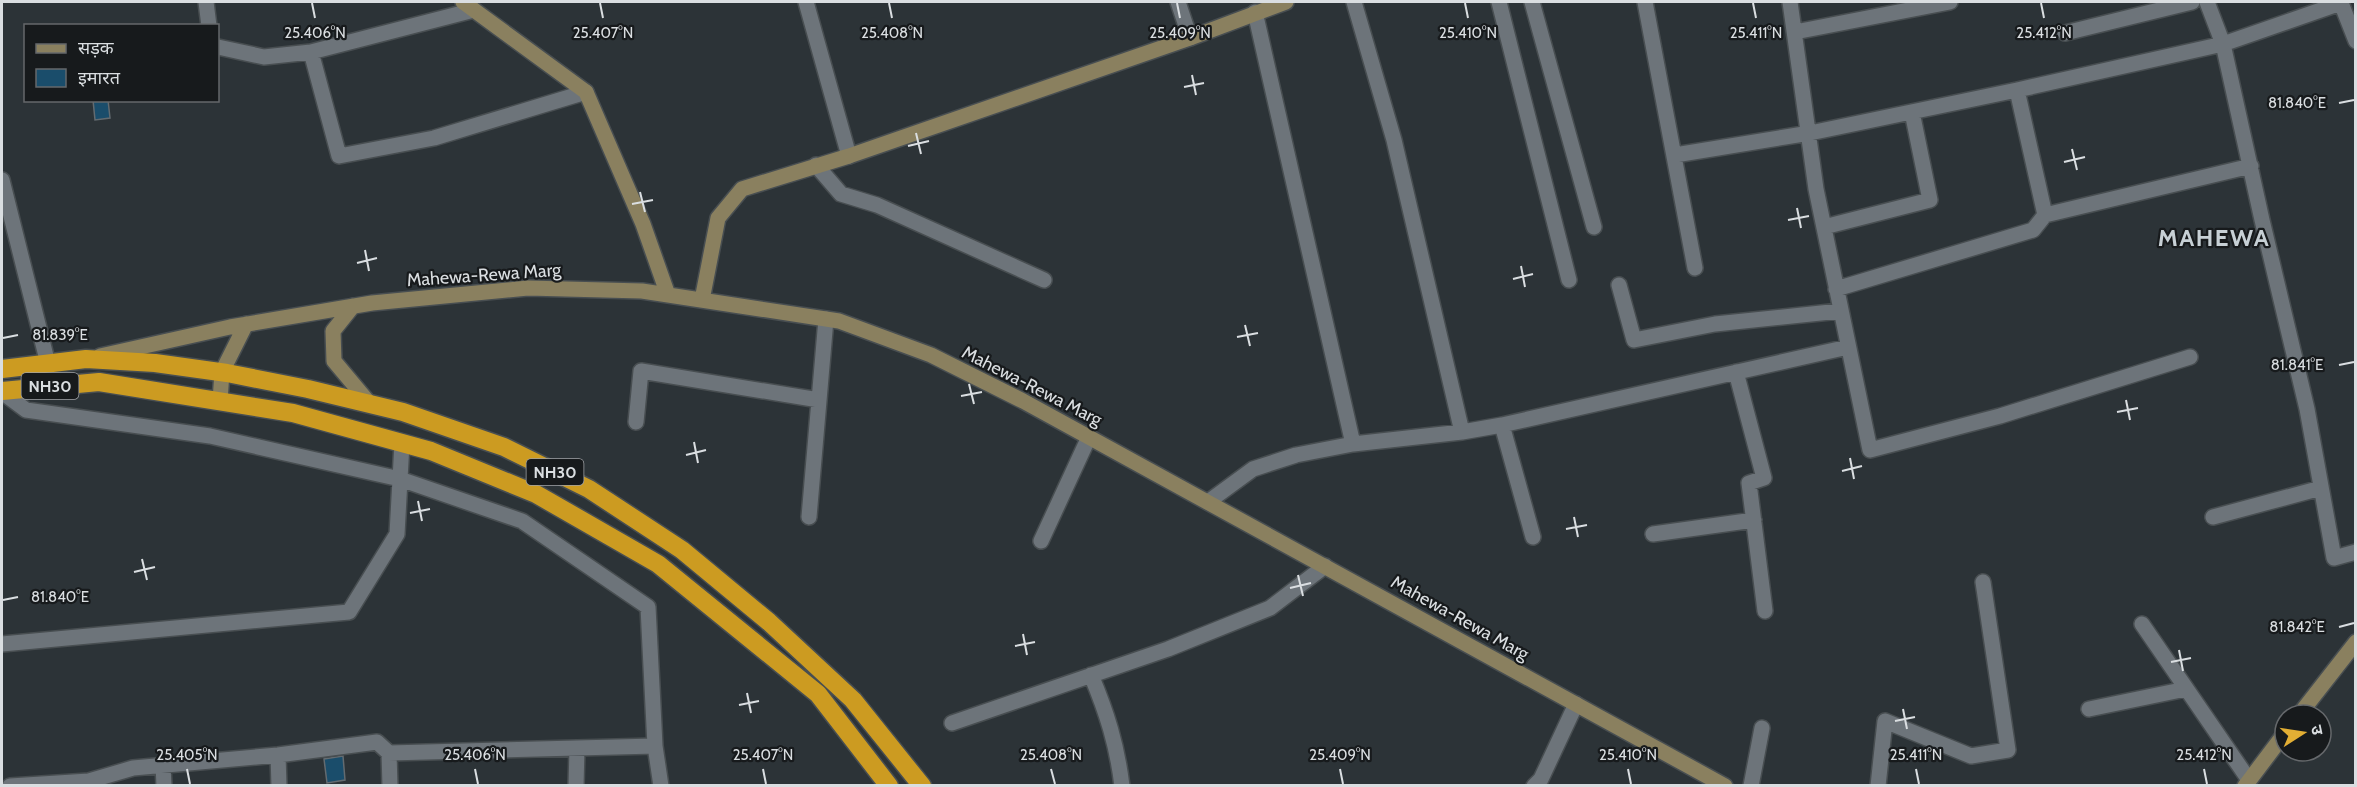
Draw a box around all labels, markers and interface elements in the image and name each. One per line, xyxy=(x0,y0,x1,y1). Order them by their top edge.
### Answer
legend xyxy=(24,24,219,102)
text: 25.406°N xyxy=(284,24,346,42)
text: 25.407°N xyxy=(573,24,633,42)
text: 25.408°N xyxy=(861,24,923,42)
text: 25.409°N xyxy=(1149,24,1211,42)
text: 25.410°N xyxy=(1439,24,1497,42)
text: 25.411°N xyxy=(1730,24,1782,42)
text: 25.412°N xyxy=(2016,24,2072,42)
text: सड़क xyxy=(78,37,115,59)
text: इमारत xyxy=(78,67,121,89)
text: 81.840°E xyxy=(2268,94,2326,112)
district label: MAHEWA xyxy=(2158,223,2270,252)
street label: Mahewa-Rewa Marg xyxy=(406,259,563,291)
text: 81.839°E xyxy=(32,326,88,344)
street label: Mahewa-Rewa Marg xyxy=(958,341,1107,431)
text: 81.841°E xyxy=(2271,356,2323,374)
road number: NH30 xyxy=(22,373,78,399)
road number: NH30 xyxy=(526,459,584,485)
street label: Mahewa-Rewa Marg xyxy=(1387,571,1534,666)
text: 81.840°E xyxy=(31,588,89,606)
text: 81.842°E xyxy=(2269,618,2325,636)
north arrow xyxy=(2273,703,2333,763)
text: उ xyxy=(2307,723,2328,737)
text: 25.405°N xyxy=(156,746,218,764)
text: 25.406°N xyxy=(444,746,506,764)
text: 25.407°N xyxy=(733,746,793,764)
text: 25.408°N xyxy=(1020,746,1082,764)
text: 25.409°N xyxy=(1309,746,1371,764)
text: 25.410°N xyxy=(1599,746,1657,764)
text: 25.411°N xyxy=(1890,746,1942,764)
text: 25.412°N xyxy=(2176,746,2232,764)

